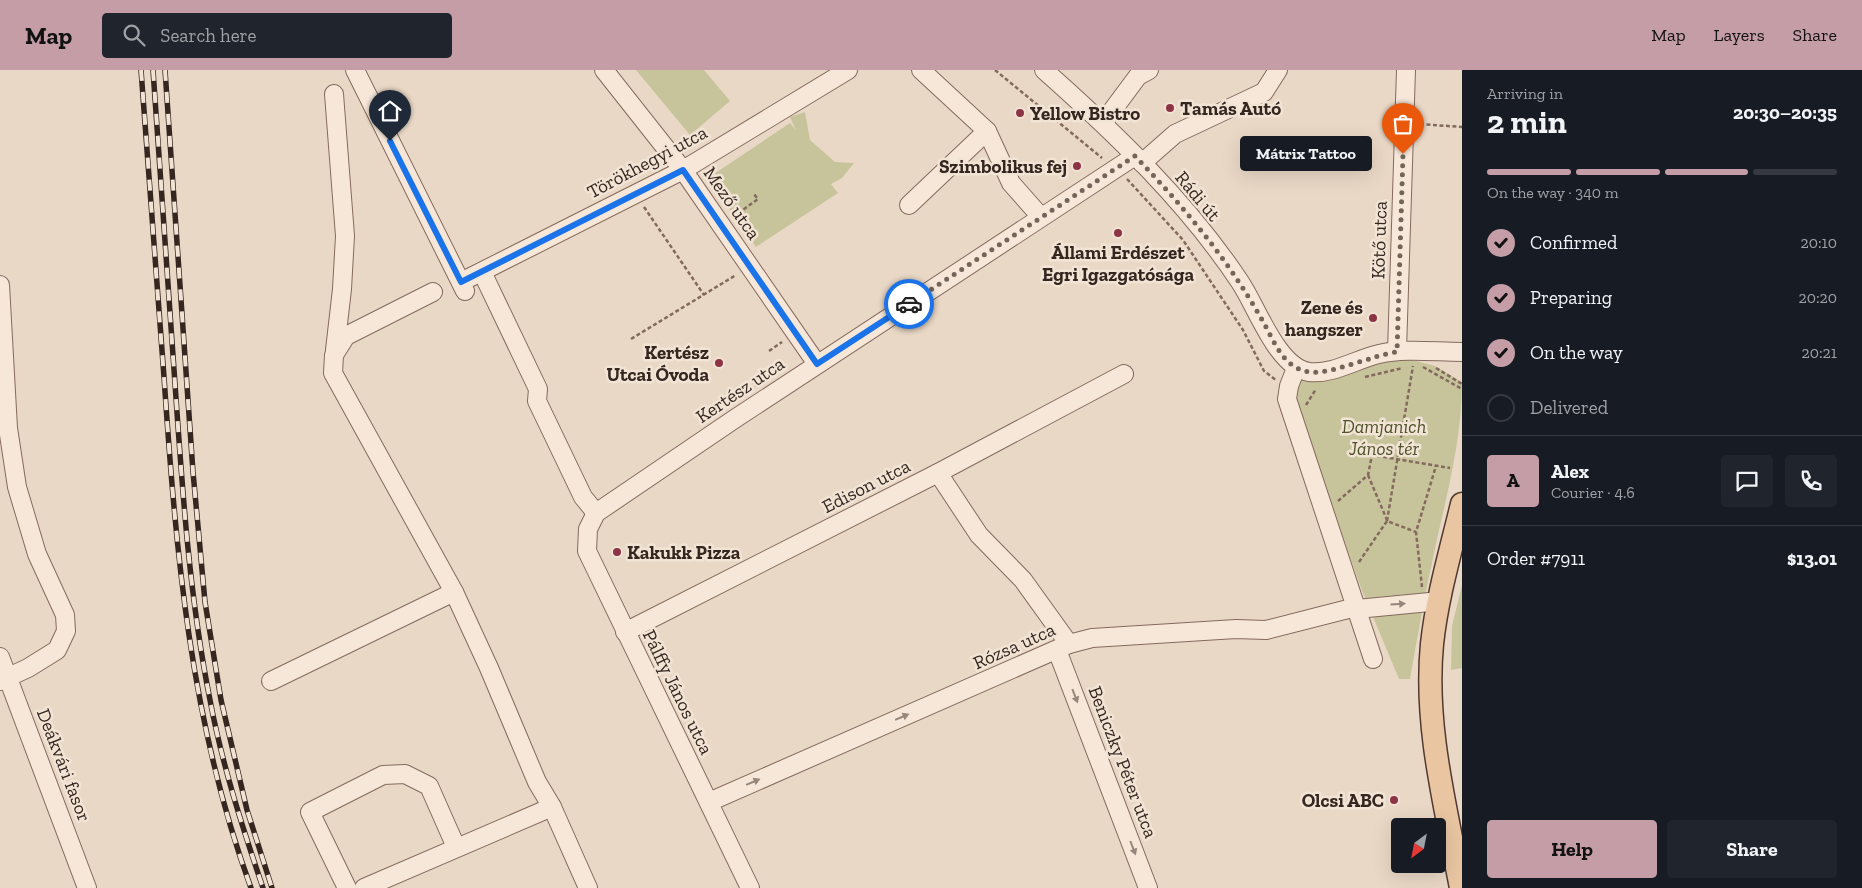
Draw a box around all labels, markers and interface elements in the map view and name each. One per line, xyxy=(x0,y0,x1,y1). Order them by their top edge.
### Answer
search box xyxy=(102,13,452,58)
text: Map xyxy=(25,21,72,50)
icon: search xyxy=(120,21,148,49)
text: Search here xyxy=(160,24,257,47)
text: Map xyxy=(1651,24,1686,46)
text: Layers xyxy=(1714,24,1765,46)
text: Share xyxy=(1793,24,1837,46)
text: Arriving in xyxy=(1487,84,1563,103)
pin xyxy=(369,90,411,141)
icon: home xyxy=(376,97,404,125)
place label: Tamás Autó xyxy=(1180,97,1281,120)
text: 20:30–20:35 xyxy=(1733,101,1837,124)
place label: Yellow Bistro xyxy=(1030,102,1140,125)
marker: Tamás Autó xyxy=(1164,102,1176,114)
pin xyxy=(1382,103,1424,154)
text: 2 min xyxy=(1487,103,1567,141)
marker: Yellow Bistro xyxy=(1014,107,1026,119)
icon: bag xyxy=(1389,110,1417,138)
street label: Törökhegyi utca xyxy=(583,121,711,203)
callout: Mátrix Tattoo xyxy=(1240,136,1373,172)
text: Mátrix Tattoo xyxy=(1256,144,1356,163)
place label: Szimbolikus fej xyxy=(939,155,1067,178)
marker: Szimbolikus fej xyxy=(1071,160,1083,172)
street label: Mező utca xyxy=(699,162,765,244)
street label: Rádi út xyxy=(1170,166,1226,226)
text: On the way · 340 m xyxy=(1487,183,1618,202)
street label: Kötő utca xyxy=(1366,200,1392,280)
marker: Állami Erdészet Egri Igazgatósága xyxy=(1112,227,1124,239)
icon: check xyxy=(1487,229,1515,257)
text: Confirmed xyxy=(1530,231,1617,254)
text: 20:10 xyxy=(1801,233,1837,252)
place label: Állami Erdészet Egri Igazgatósága xyxy=(1042,241,1194,286)
courier xyxy=(884,279,934,329)
icon: check xyxy=(1487,284,1515,312)
text: Preparing xyxy=(1530,286,1612,309)
text: 20:20 xyxy=(1799,288,1837,307)
icon: car xyxy=(895,290,923,318)
place label: Zene és hangszer xyxy=(1285,296,1364,341)
marker: Zene és hangszer xyxy=(1367,312,1379,324)
icon: check xyxy=(1487,339,1515,367)
place label: Kertész Utcai Óvoda xyxy=(607,341,709,386)
text: On the way xyxy=(1530,341,1623,364)
text: 20:21 xyxy=(1802,343,1837,362)
street label: Kertész utca xyxy=(691,352,789,428)
marker: Kertész Utcai Óvoda xyxy=(713,357,725,369)
text: Delivered xyxy=(1530,396,1608,419)
park label: Damjanich János tér xyxy=(1342,415,1426,460)
street label: Edison utca xyxy=(818,454,914,518)
button: chat xyxy=(1721,455,1773,507)
button: phone xyxy=(1785,455,1837,507)
text: Alex xyxy=(1551,460,1589,483)
text: A xyxy=(1506,469,1520,492)
text: Courier · 4.6 xyxy=(1551,483,1635,502)
place label: Kakukk Pizza xyxy=(627,541,741,564)
marker: Kakukk Pizza xyxy=(611,546,623,558)
text: Order #7911 xyxy=(1487,547,1585,570)
text: $13.01 xyxy=(1787,547,1837,570)
one-way arrow xyxy=(1391,600,1407,608)
street label: Rózsa utca xyxy=(969,618,1059,674)
street label: Pálffy János utca xyxy=(638,626,718,758)
street label: Beniczky Péter utca xyxy=(1083,683,1163,841)
one-way arrow xyxy=(1071,689,1079,704)
street label: Deákvári fasor xyxy=(32,705,96,825)
one-way arrow xyxy=(895,713,910,721)
one-way arrow xyxy=(746,778,760,786)
place label: Olcsi ABC xyxy=(1302,789,1384,812)
marker: Olcsi ABC xyxy=(1388,794,1400,806)
north arrow xyxy=(1391,818,1446,872)
map controls xyxy=(1391,818,1446,873)
button: Help xyxy=(1487,820,1657,878)
button: Share xyxy=(1667,820,1837,878)
one-way arrow xyxy=(1130,840,1137,855)

